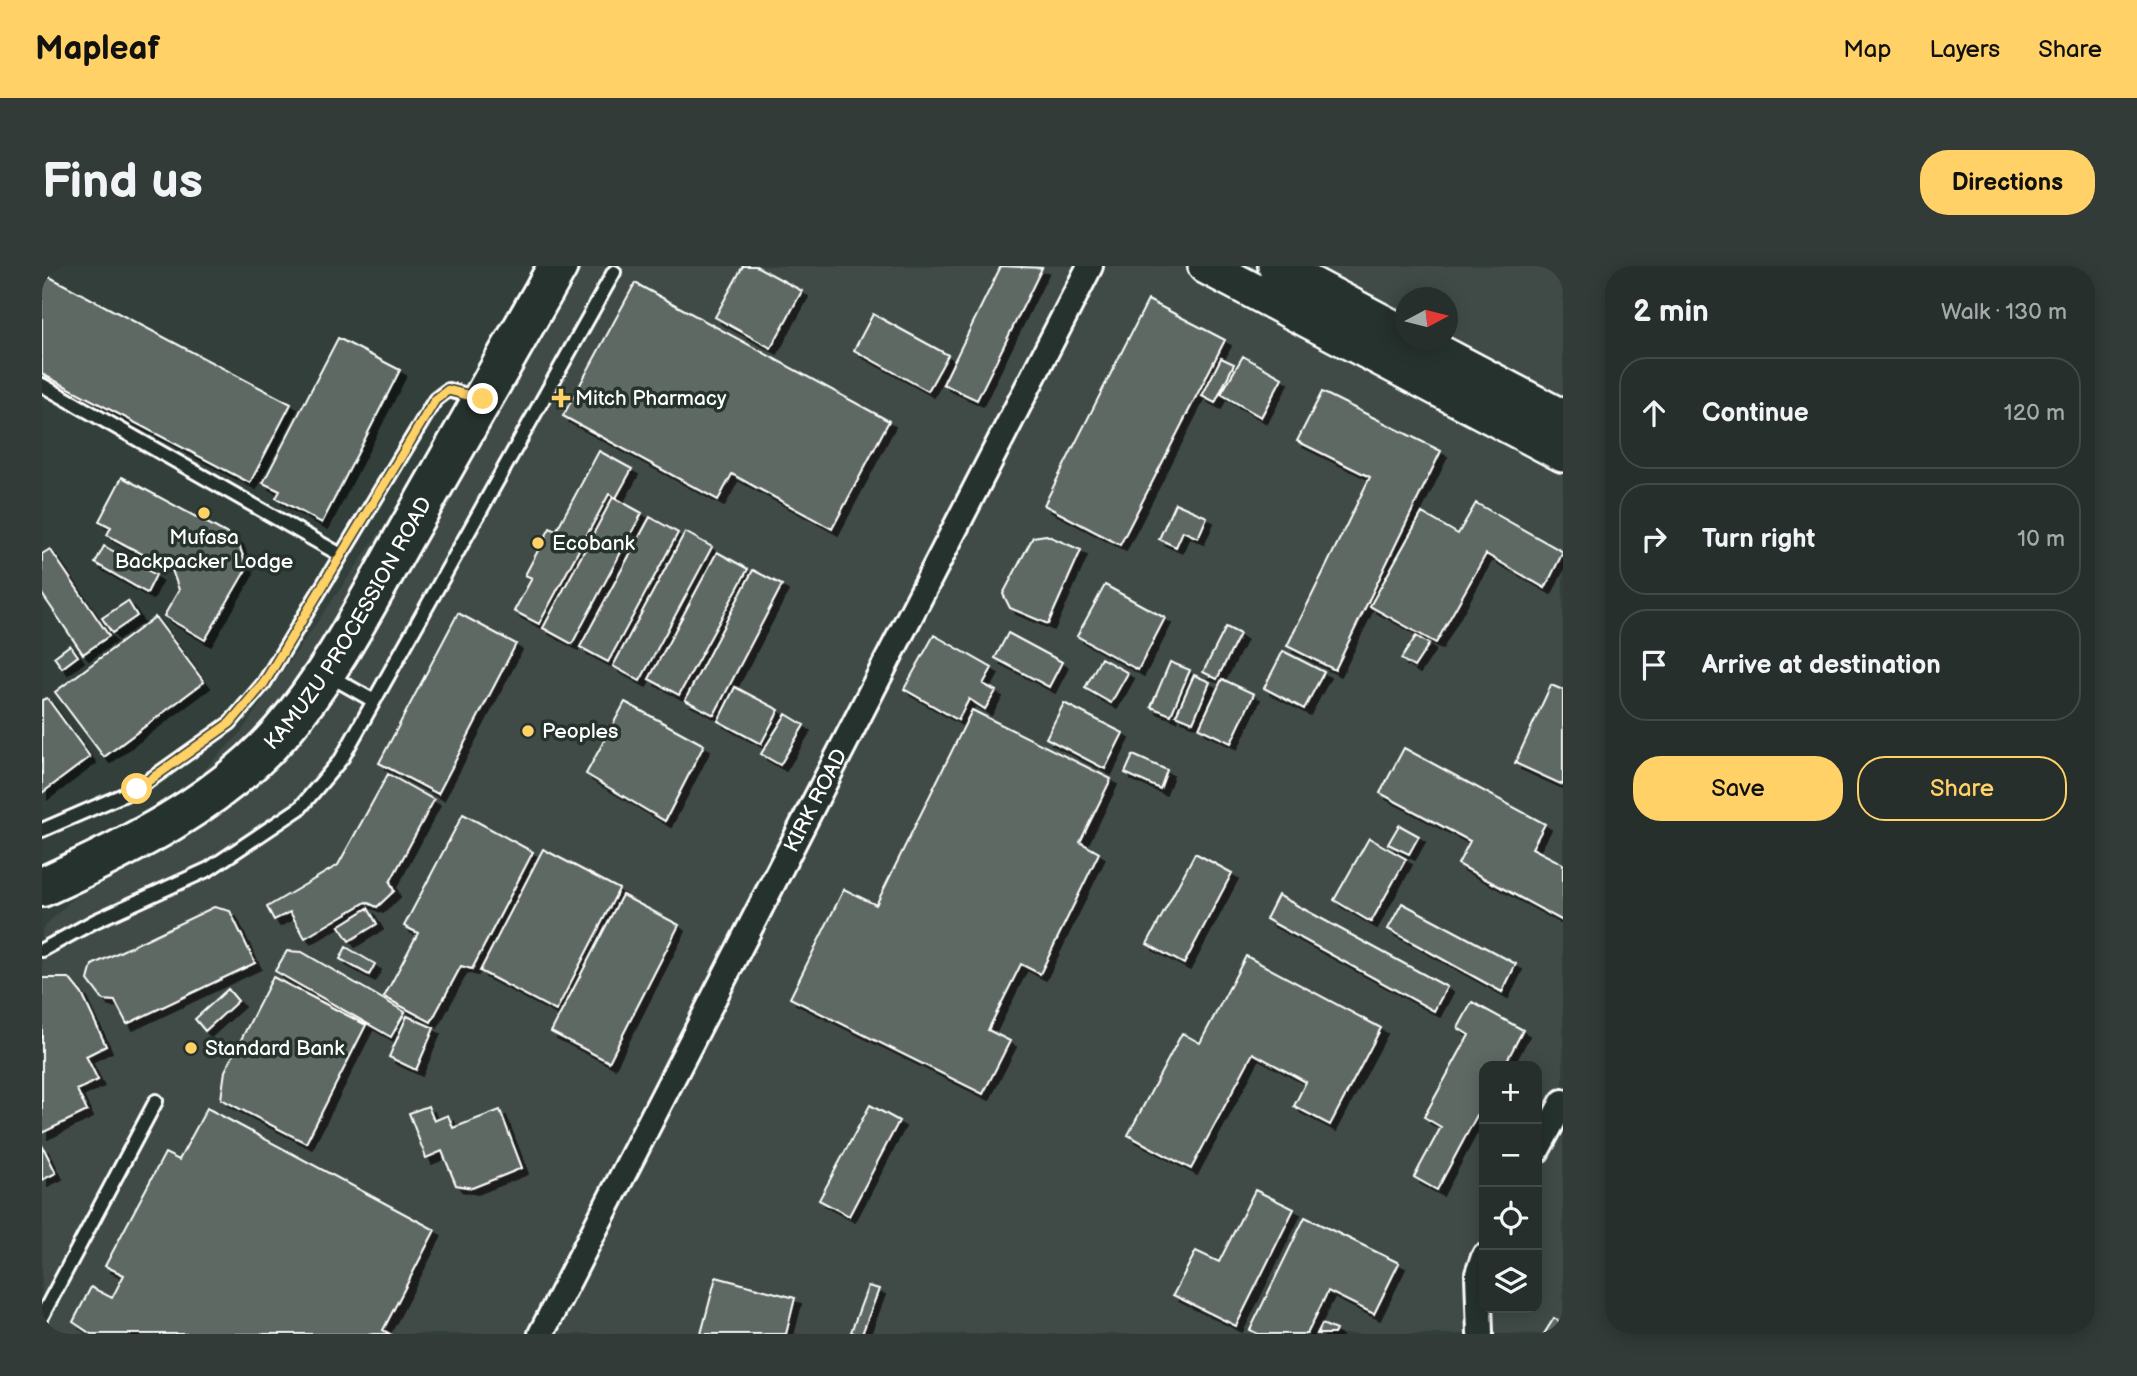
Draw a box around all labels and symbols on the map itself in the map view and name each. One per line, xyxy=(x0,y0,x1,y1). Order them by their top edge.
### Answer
north arrow xyxy=(1395,287,1458,350)
route end xyxy=(467,383,498,414)
place label: Mitch Pharmacy xyxy=(575,386,727,411)
marker: Mitch Pharmacy xyxy=(553,390,569,406)
street label: KAMUZU PROCESSION ROAD xyxy=(259,492,437,755)
marker: Mufasa Backpacker Lodge xyxy=(196,505,212,521)
place label: Mufasa Backpacker Lodge xyxy=(115,525,293,574)
place label: Ecobank xyxy=(552,531,635,556)
marker: Ecobank xyxy=(530,535,546,551)
place label: Peoples xyxy=(542,719,618,744)
marker: Peoples xyxy=(520,723,536,739)
street label: KIRK ROAD xyxy=(778,745,852,856)
route start xyxy=(121,773,152,804)
place label: Standard Bank xyxy=(205,1036,345,1061)
marker: Standard Bank xyxy=(183,1040,199,1056)

